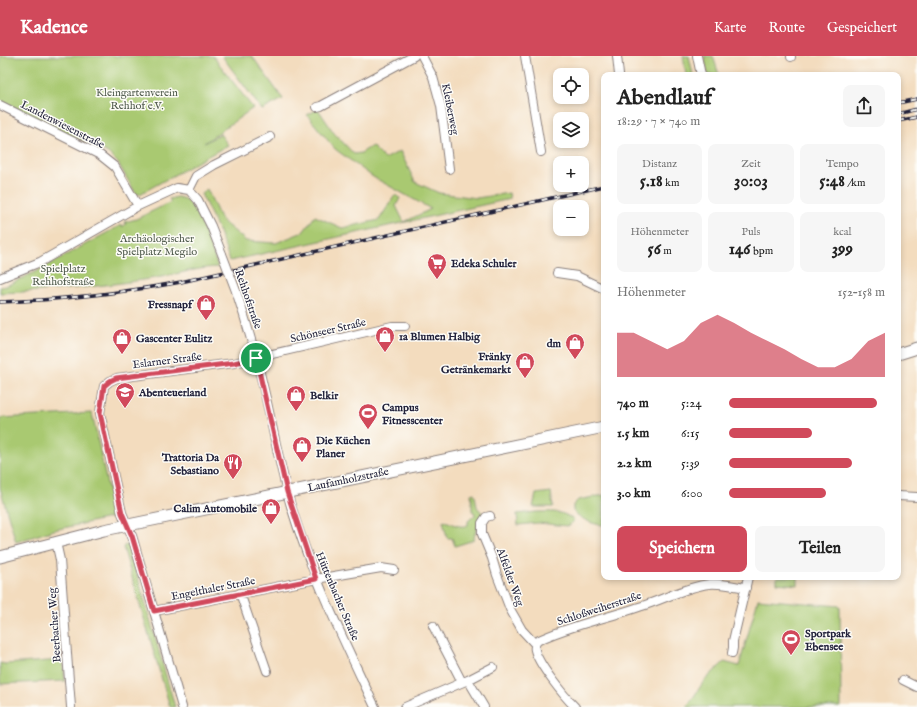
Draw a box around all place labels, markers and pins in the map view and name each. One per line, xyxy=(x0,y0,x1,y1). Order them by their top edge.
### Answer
supermarket icon: Edeka Schuler xyxy=(426,252,448,280)
place label: Edeka Schuler xyxy=(451,257,517,271)
shop icon: Fressnapf xyxy=(195,293,217,321)
place label: Fressnapf xyxy=(148,298,194,312)
shop icon: 1a Blumen Halbig xyxy=(374,325,396,353)
shop icon: Gascenter Eulitz xyxy=(111,327,133,355)
place label: 1a Blumen Halbig xyxy=(399,330,481,344)
place label: Gascenter Eulitz xyxy=(136,332,213,346)
shop icon: dm xyxy=(564,332,586,360)
place label: dm xyxy=(547,337,561,351)
pin xyxy=(239,341,273,375)
place label: Fränky Getränkemarkt xyxy=(441,350,512,377)
shop icon: Fränky Getränkemarkt xyxy=(514,351,536,379)
school or university icon: Abenteuerland xyxy=(114,381,136,409)
shop icon: Belkir xyxy=(285,384,307,412)
place label: Abenteuerland xyxy=(138,386,207,400)
place label: Belkir xyxy=(310,389,339,403)
place label: Campus Fitnesscenter xyxy=(382,401,444,428)
sports icon: Campus Fitnesscenter xyxy=(357,402,379,430)
place label: Die Küchen Planer xyxy=(316,434,370,461)
shop icon: Die Küchen Planer xyxy=(291,435,313,463)
place label: Trattoria Da Sebastiano xyxy=(161,451,219,478)
restaurant icon: Trattoria Da Sebastiano xyxy=(222,452,244,480)
shop icon: Calim Automobile xyxy=(260,497,282,525)
place label: Calim Automobile xyxy=(174,502,257,516)
place label: Sportpark Ebensee xyxy=(805,627,852,654)
sports icon: Sportpark Ebensee xyxy=(780,628,802,656)

